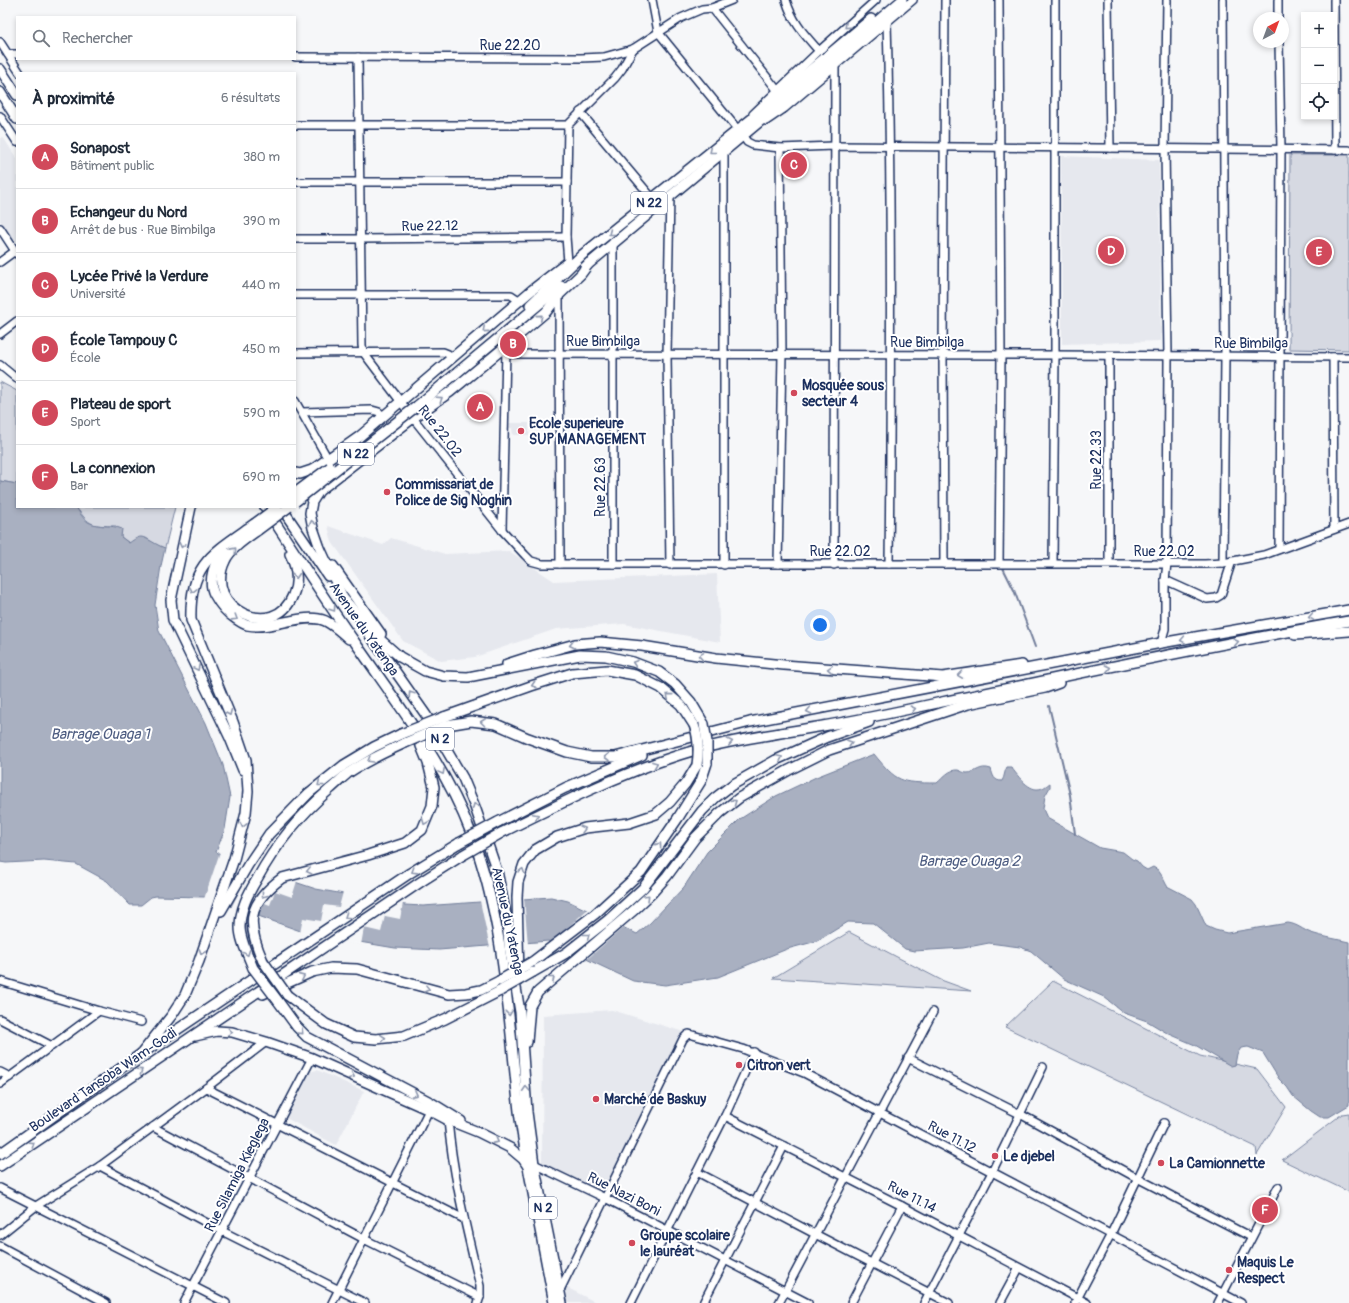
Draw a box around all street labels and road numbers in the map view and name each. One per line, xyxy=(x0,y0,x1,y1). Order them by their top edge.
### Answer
street label: Rue 22.20 xyxy=(479,37,541,54)
road number: N 22 xyxy=(631,192,667,214)
street label: Rue 22.12 xyxy=(401,217,459,235)
street label: Rue Bimbilga xyxy=(566,333,640,350)
street label: Rue Bimbilga xyxy=(890,334,964,351)
street label: Rue Bimbilga xyxy=(1214,335,1288,352)
street label: Rue 22.02 xyxy=(414,402,466,460)
street label: Rue 22.33 xyxy=(1088,430,1105,490)
road number: N 22 xyxy=(338,443,374,465)
street label: Rue 22.63 xyxy=(592,457,609,517)
street label: Rue 22.02 xyxy=(809,543,871,560)
street label: Rue 22.02 xyxy=(1133,543,1195,560)
street label: Avenue du Yatenga xyxy=(325,579,403,679)
road number: N 2 xyxy=(426,728,454,750)
street label: Avenue du Yatenga xyxy=(488,865,528,977)
street label: Boulevard Tansoba Wam-Godi xyxy=(26,1024,180,1136)
street label: Rue Silamiga Kieglega xyxy=(201,1115,273,1235)
street label: Rue 11.12 xyxy=(925,1117,979,1157)
street label: Rue Nazi Boni xyxy=(585,1168,664,1220)
street label: Rue 11.14 xyxy=(885,1177,939,1217)
road number: N 2 xyxy=(529,1197,557,1219)

